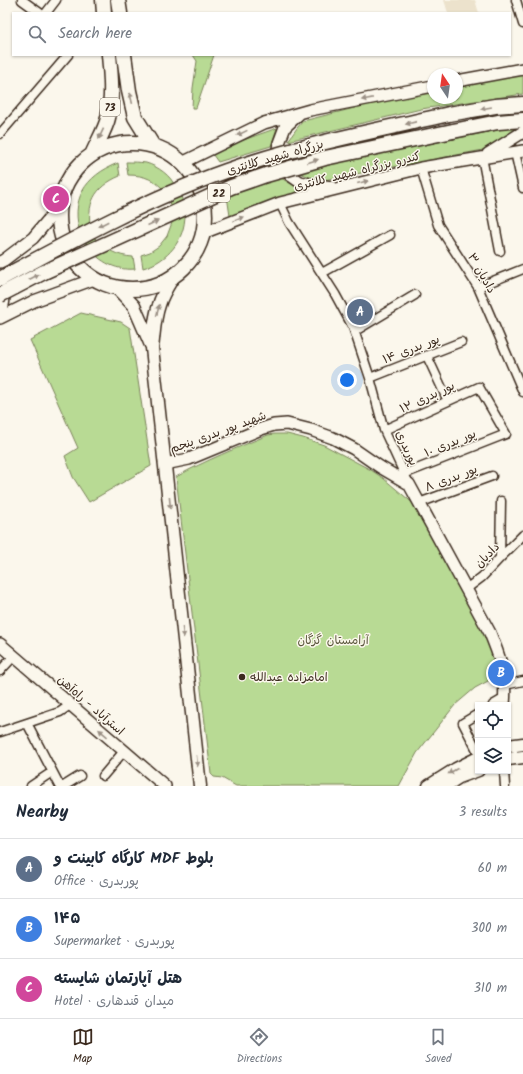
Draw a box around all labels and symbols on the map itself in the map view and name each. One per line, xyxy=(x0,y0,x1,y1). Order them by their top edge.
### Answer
north arrow xyxy=(427,68,463,104)
one-way arrow xyxy=(127,92,133,105)
one-way arrow xyxy=(361,96,373,102)
road number: 73 xyxy=(100,98,120,116)
one-way arrow xyxy=(480,105,492,111)
one-way arrow xyxy=(405,120,417,126)
one-way arrow xyxy=(98,129,104,140)
one-way arrow xyxy=(237,130,248,136)
street label: بزرگراه شهید کلانتری xyxy=(224,135,326,180)
street label: کندرو بزرگراه شهید کلانتری xyxy=(292,147,422,196)
one-way arrow xyxy=(307,158,319,164)
one-way arrow xyxy=(357,179,369,185)
pin: C xyxy=(43,184,69,214)
road number: 22 xyxy=(208,184,230,202)
one-way arrow xyxy=(233,216,244,222)
one-way arrow xyxy=(147,220,158,226)
one-way arrow xyxy=(97,221,108,228)
street label: دادیان ۳ xyxy=(462,249,501,297)
one-way arrow xyxy=(29,274,40,280)
pin: A xyxy=(347,297,373,327)
one-way arrow xyxy=(155,304,161,316)
street label: پور بدری ۱۴ xyxy=(380,330,442,369)
your location xyxy=(337,370,357,390)
street label: پور بدری ۱۲ xyxy=(397,376,458,419)
street label: شهید پور بدری پنجم xyxy=(167,406,269,459)
street label: پور بدری ۱۰ xyxy=(421,424,479,463)
street label: پوربدری xyxy=(390,427,423,469)
street label: پور بدری ۸ xyxy=(422,460,480,497)
one-way arrow xyxy=(166,497,173,509)
street label: دادیان xyxy=(470,538,504,572)
one-way arrow xyxy=(180,626,187,638)
park label: آرامستان گرگان xyxy=(297,631,370,650)
pin: B xyxy=(488,658,514,688)
place label: امامزاده عبدالله xyxy=(250,668,328,687)
street label: استرآباد - راه‌آهن xyxy=(53,671,129,740)
marker: امامزاده عبدالله xyxy=(237,672,247,682)
one-way arrow xyxy=(98,729,109,738)
one-way arrow xyxy=(194,755,201,767)
one-way arrow xyxy=(447,767,459,774)

